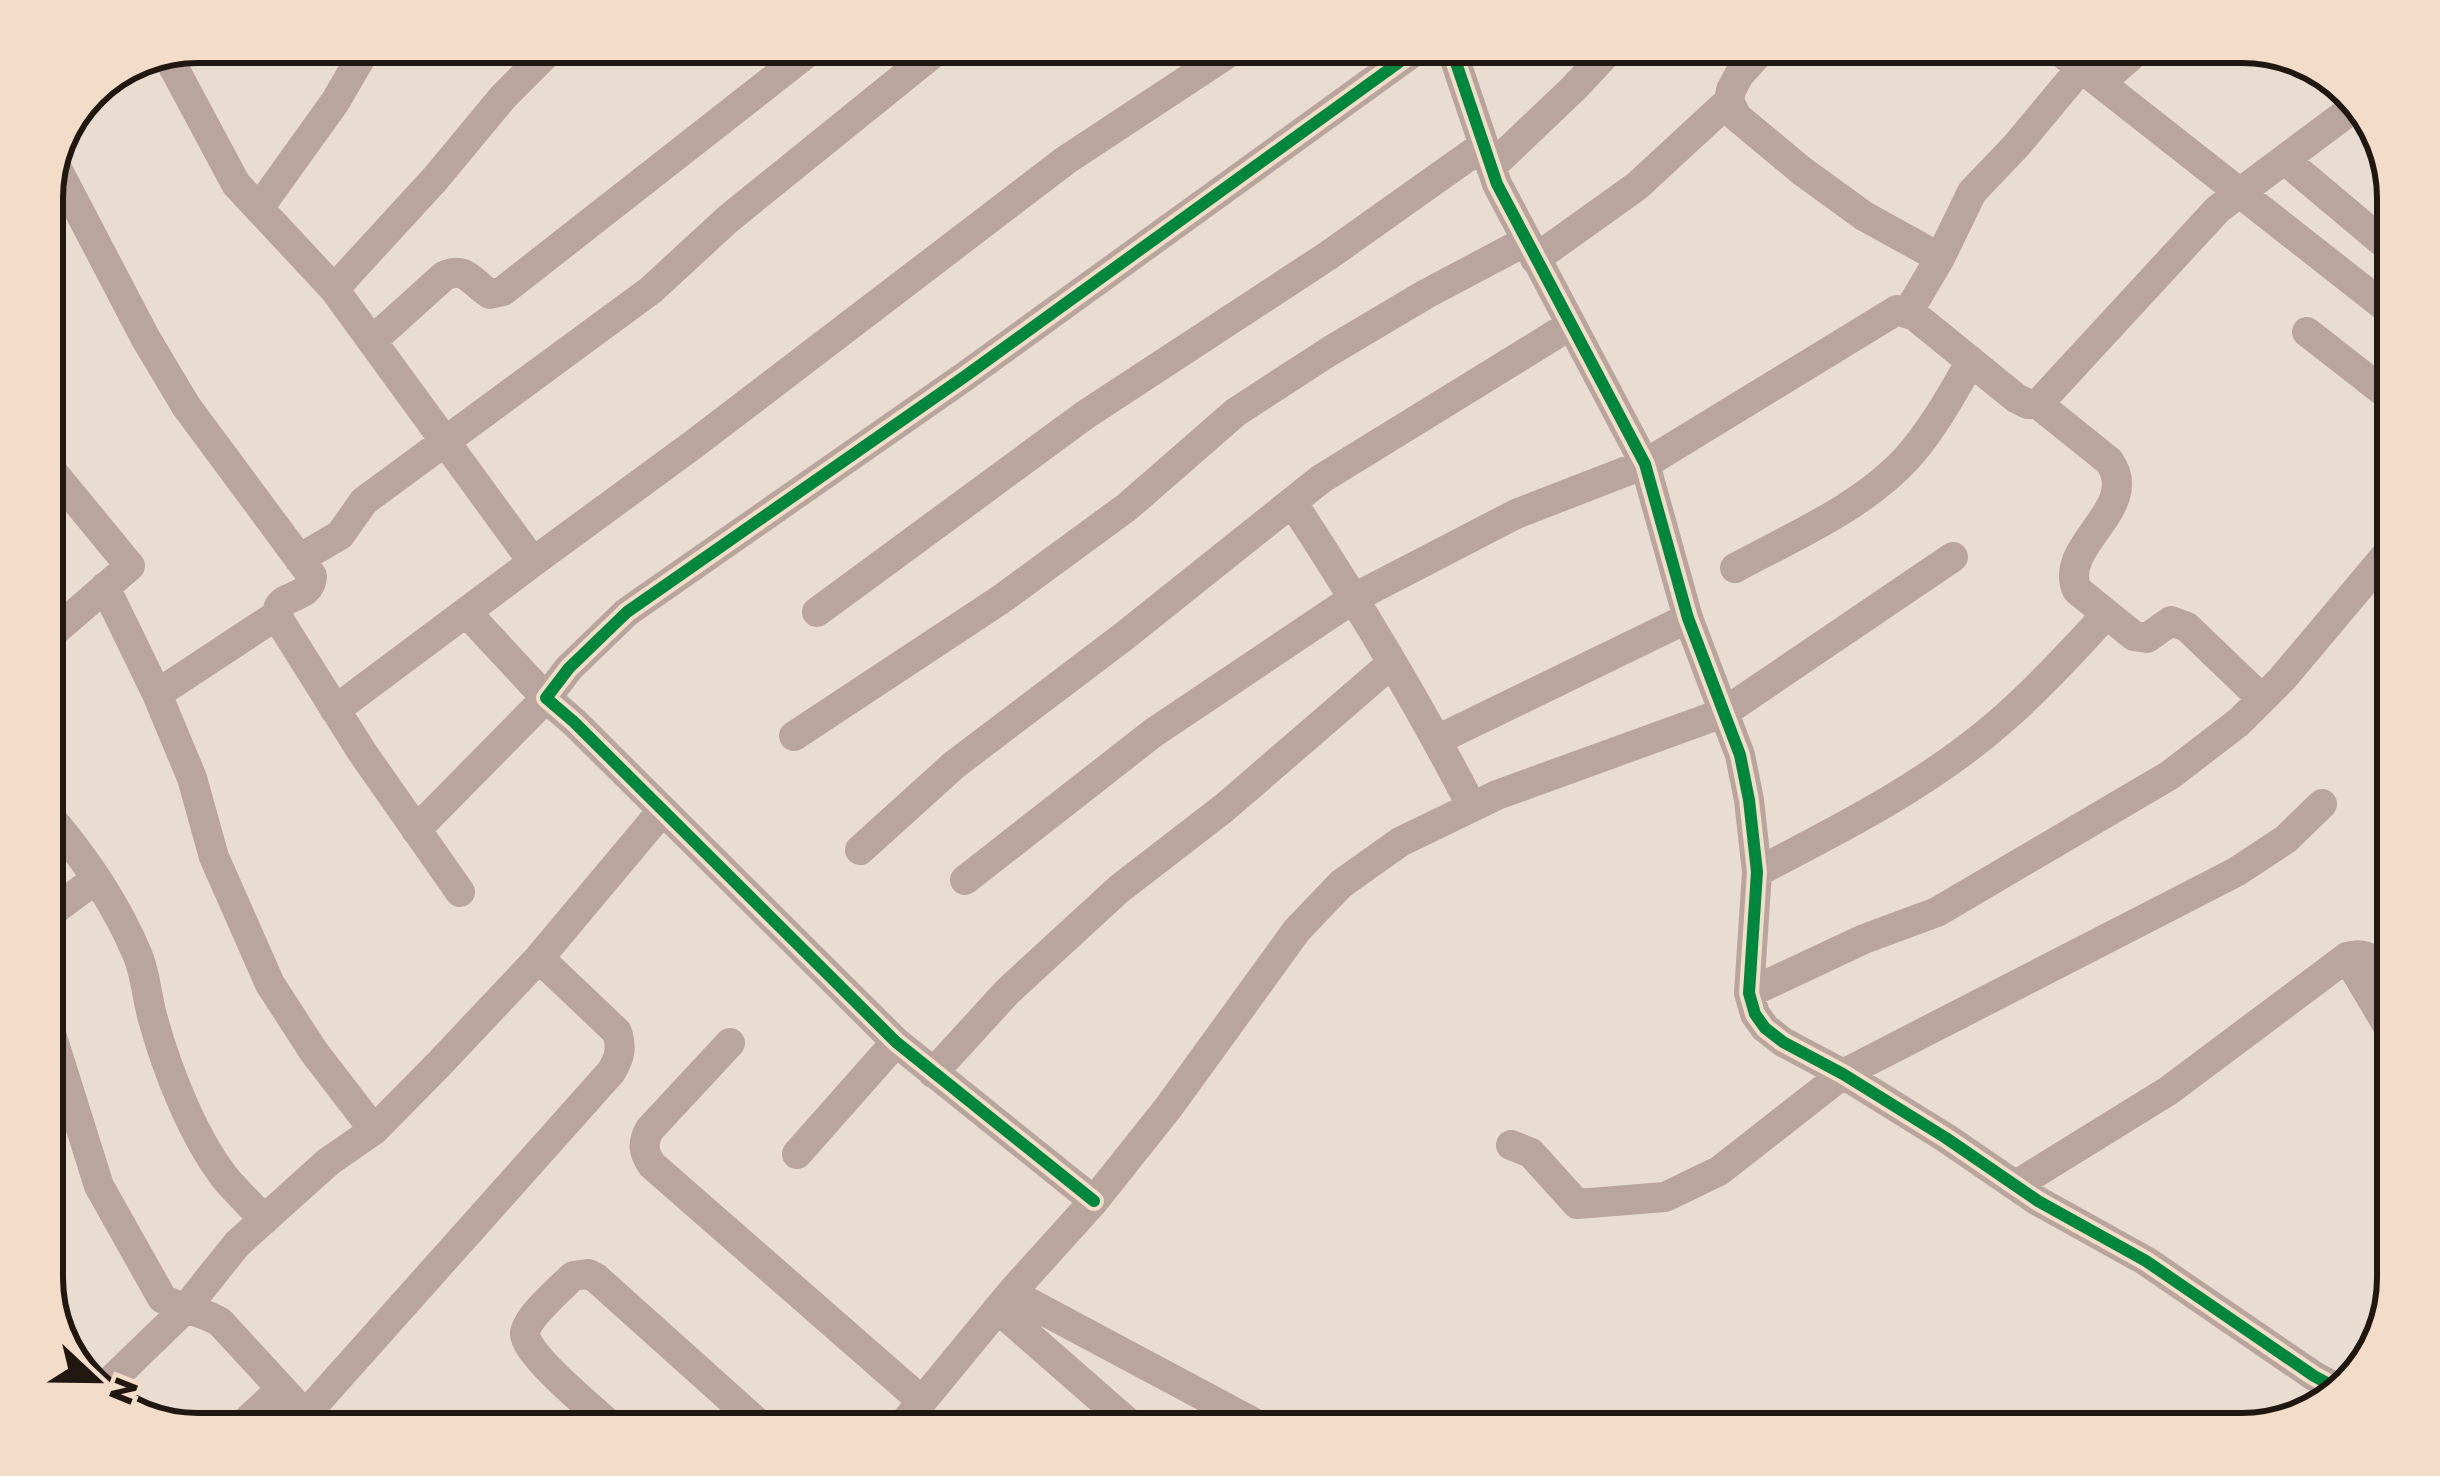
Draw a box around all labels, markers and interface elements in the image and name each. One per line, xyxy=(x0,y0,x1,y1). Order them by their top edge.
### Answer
north arrow xyxy=(36,1320,156,1440)
text: N xyxy=(101,1372,147,1410)

